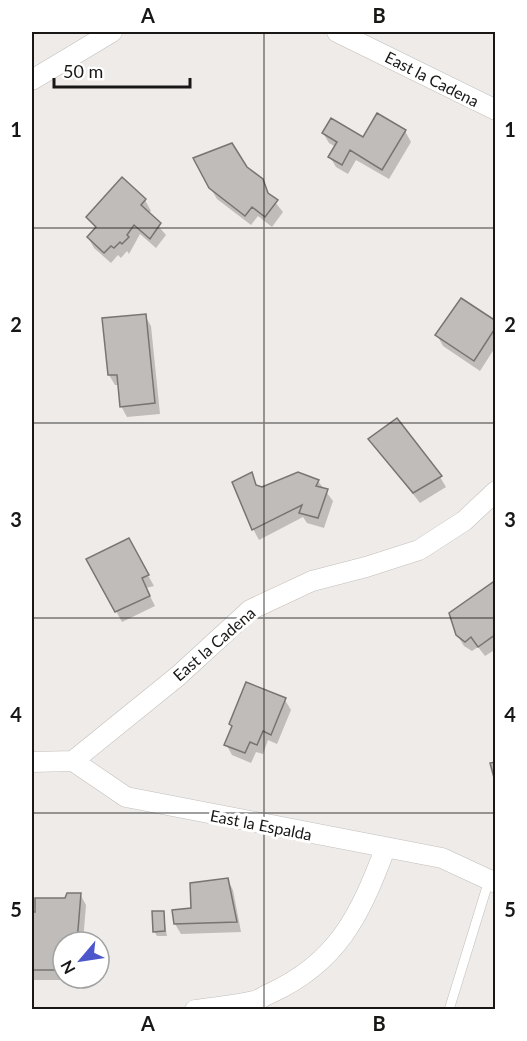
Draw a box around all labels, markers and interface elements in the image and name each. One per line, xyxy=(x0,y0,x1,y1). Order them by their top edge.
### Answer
text: A xyxy=(140,3,155,27)
text: B xyxy=(372,3,386,27)
street label: East la Cadena xyxy=(382,47,482,110)
scale bar xyxy=(54,51,190,89)
text: 50 m xyxy=(63,60,103,82)
text: 1 xyxy=(10,117,22,141)
text: 1 xyxy=(504,117,516,141)
text: 2 xyxy=(10,312,22,336)
text: 2 xyxy=(504,312,516,336)
text: 3 xyxy=(10,507,22,531)
text: 3 xyxy=(504,507,516,531)
street label: East la Cadena xyxy=(169,603,259,684)
text: 4 xyxy=(10,702,22,726)
text: 4 xyxy=(504,702,516,726)
street label: East la Espalda xyxy=(209,805,314,844)
text: 5 xyxy=(10,897,22,921)
text: 5 xyxy=(504,897,516,921)
north arrow xyxy=(51,930,111,990)
text: N xyxy=(56,958,79,978)
text: A xyxy=(140,1011,155,1035)
text: B xyxy=(372,1011,386,1035)

